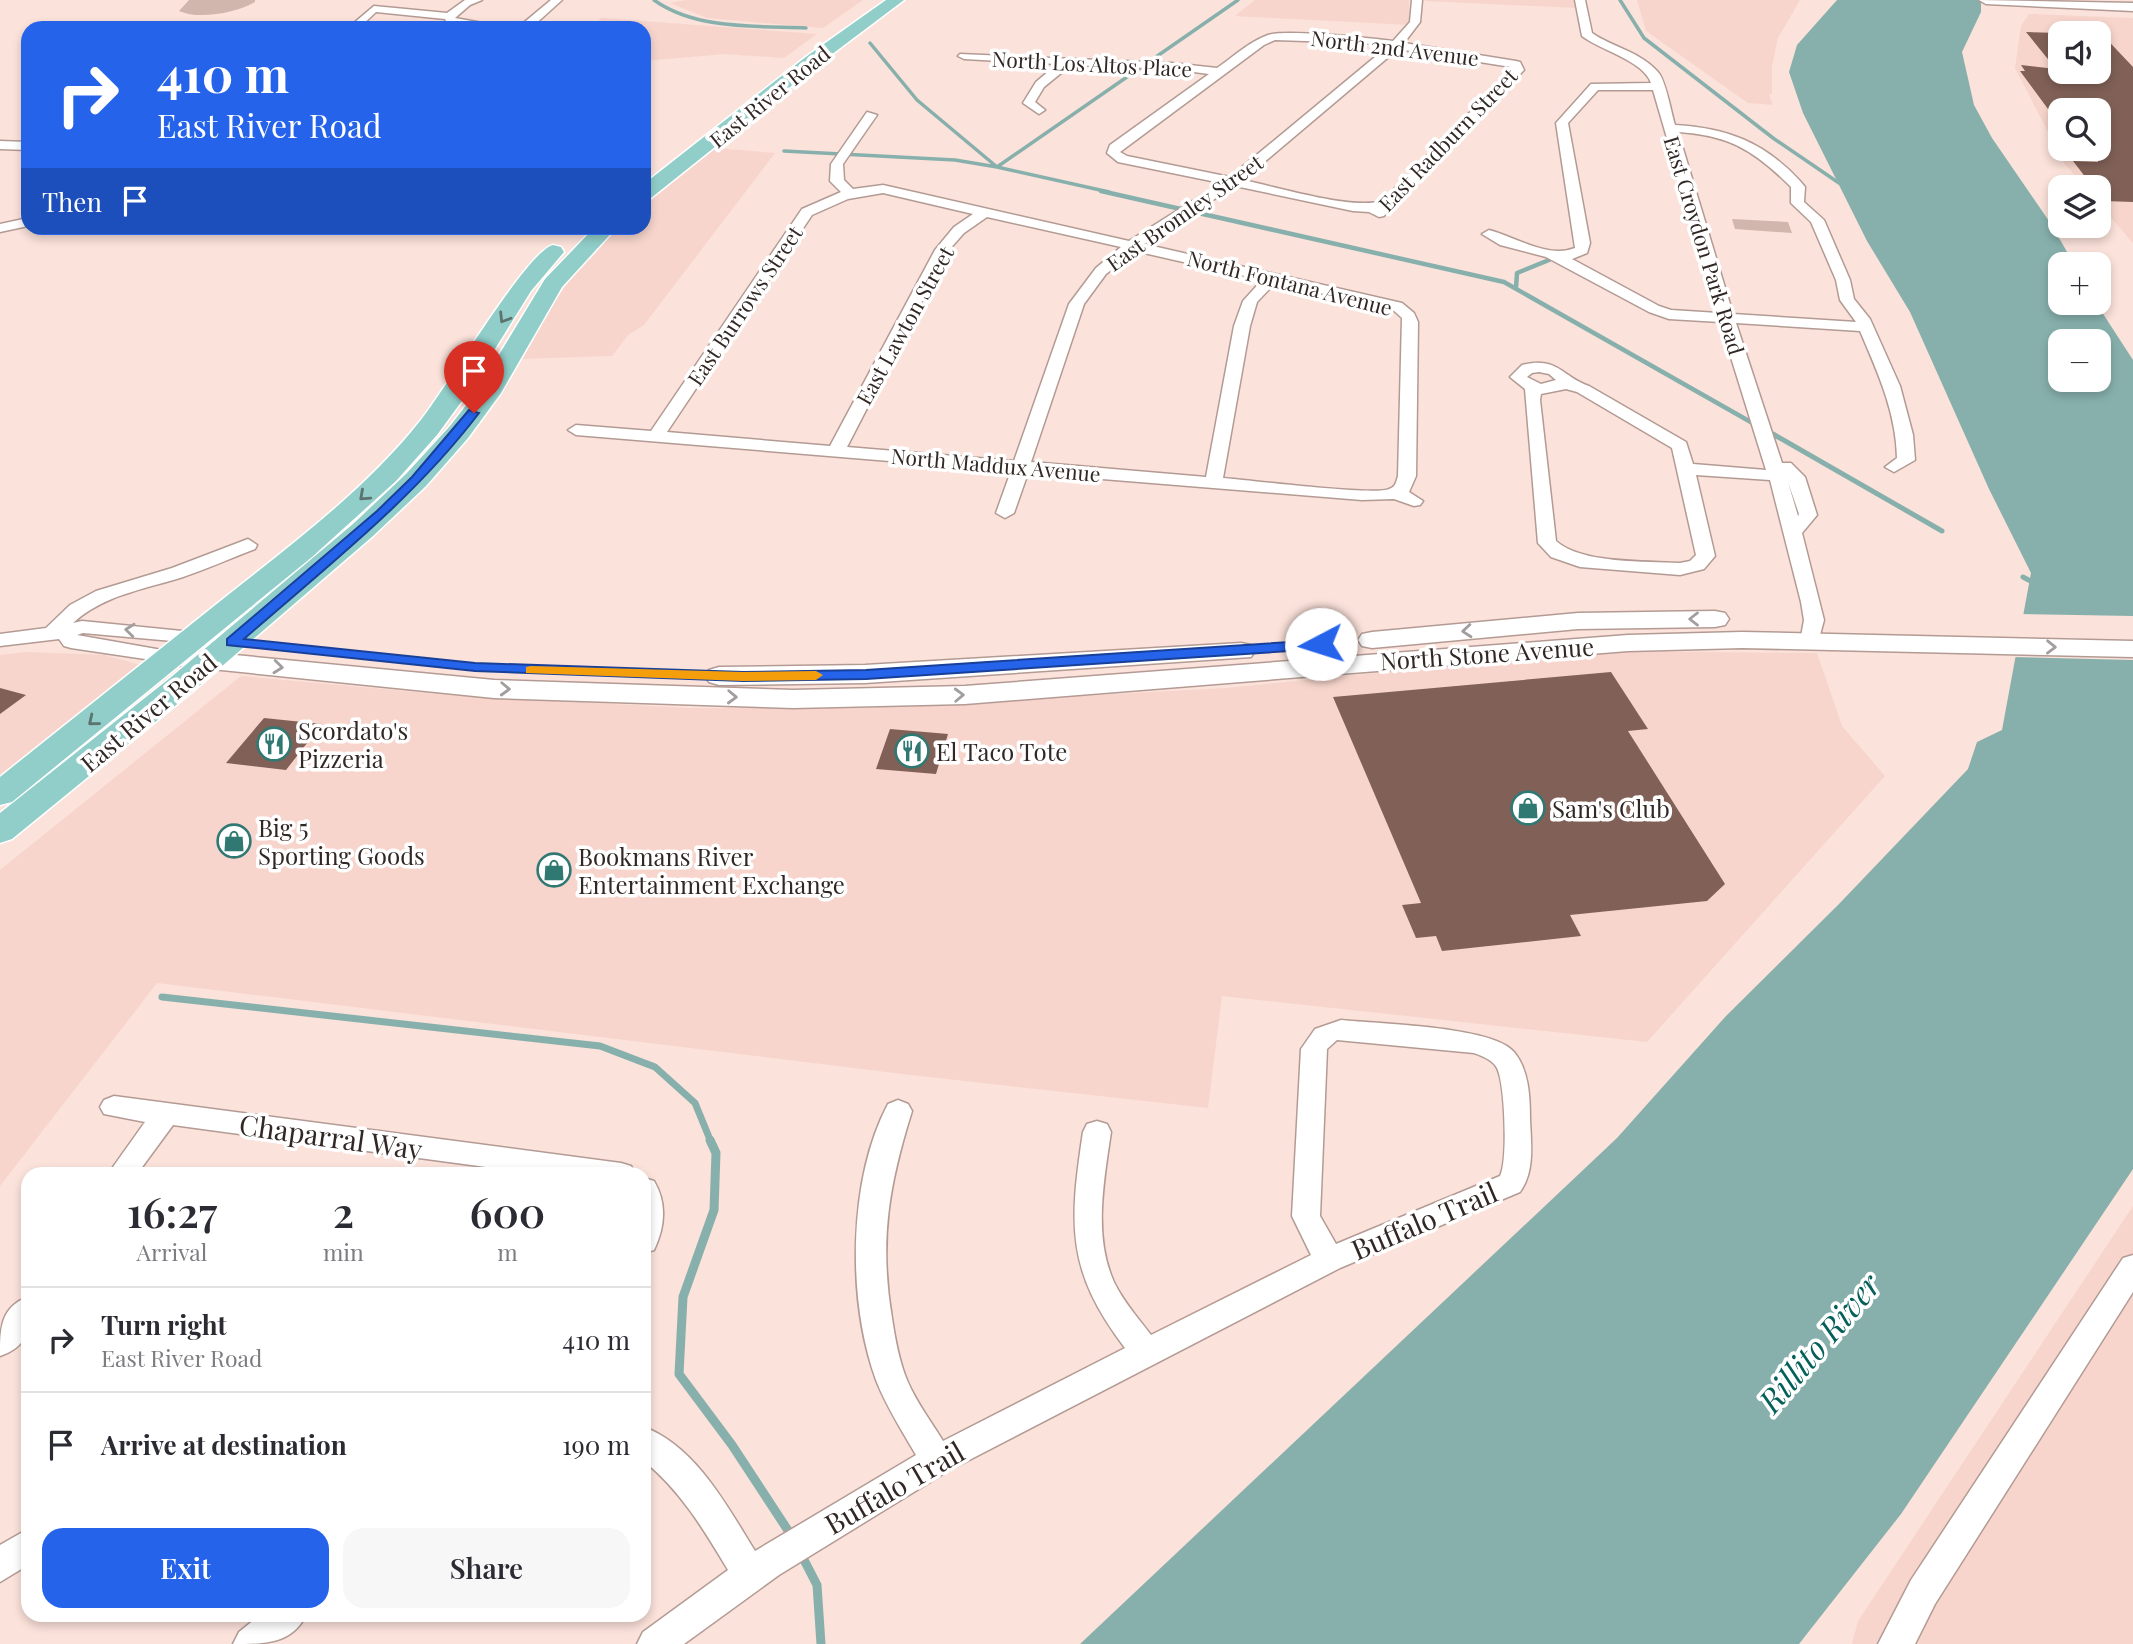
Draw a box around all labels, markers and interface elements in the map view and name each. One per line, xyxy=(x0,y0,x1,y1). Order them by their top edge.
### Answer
map controls xyxy=(2048,21,2111,392)
button: sound xyxy=(2048,21,2111,84)
street label: North 2nd Avenue xyxy=(1309,23,1481,71)
street label: East River Road xyxy=(703,39,835,153)
text: 410 m xyxy=(157,40,289,105)
street label: North Los Altos Place xyxy=(991,44,1193,82)
icon: right xyxy=(42,49,133,140)
street label: East Radburn Street xyxy=(1371,61,1523,217)
button: search xyxy=(2048,98,2111,161)
text: East River Road xyxy=(157,103,381,146)
street label: East Croydon Park Road xyxy=(1658,132,1752,358)
street label: East Bromley Street xyxy=(1100,147,1268,276)
button: layers xyxy=(2048,175,2111,238)
icon: arrive xyxy=(116,182,154,220)
text: Then xyxy=(42,184,102,219)
street label: East Burrows Street xyxy=(680,219,808,390)
street label: East Lawton Street xyxy=(849,240,959,409)
street label: North Fontana Avenue xyxy=(1185,243,1395,321)
button: + xyxy=(2048,252,2111,315)
one-way arrow xyxy=(499,310,512,323)
button: − xyxy=(2048,329,2111,392)
pin xyxy=(444,341,504,413)
icon: arrive xyxy=(455,352,493,390)
street label: North Maddux Avenue xyxy=(890,441,1102,487)
one-way arrow xyxy=(359,488,372,500)
position arrow xyxy=(1284,607,1358,681)
one-way arrow xyxy=(1688,611,1699,627)
one-way arrow xyxy=(124,623,135,638)
one-way arrow xyxy=(1461,623,1472,638)
street label: North Stone Avenue xyxy=(1379,630,1595,676)
one-way arrow xyxy=(2046,639,2057,655)
street label: East River Road xyxy=(73,646,223,778)
one-way arrow xyxy=(273,659,284,674)
one-way arrow xyxy=(499,682,510,697)
one-way arrow xyxy=(954,688,965,703)
one-way arrow xyxy=(727,690,738,705)
one-way arrow xyxy=(89,713,102,725)
place label: Scordato's Pizzeria xyxy=(298,714,408,774)
restaurant icon: Scordato's Pizzeria xyxy=(255,725,293,763)
restaurant icon: El Taco Tote xyxy=(893,732,931,770)
place label: El Taco Tote xyxy=(936,735,1067,767)
shop icon: Sam's Club xyxy=(1509,789,1547,827)
place label: Sam's Club xyxy=(1552,792,1670,824)
place label: Big 5 Sporting Goods xyxy=(258,811,425,871)
shop icon: Big 5 Sporting Goods xyxy=(215,822,253,860)
place label: Bookmans River Entertainment Exchange xyxy=(578,840,845,900)
shop icon: Bookmans River Entertainment Exchange xyxy=(535,851,573,889)
street label: Chaparral Way xyxy=(237,1105,425,1167)
street label: Buffalo Trail xyxy=(1345,1173,1503,1267)
text: 16:27 xyxy=(127,1183,217,1239)
text: 2 xyxy=(333,1183,354,1239)
text: 600 xyxy=(469,1183,545,1239)
text: Arrival xyxy=(137,1236,207,1267)
text: min xyxy=(323,1236,364,1267)
text: m xyxy=(497,1236,518,1267)
water label: Rillito River xyxy=(1746,1263,1890,1422)
text: Turn right xyxy=(101,1307,227,1342)
icon: right xyxy=(42,1321,80,1359)
text: 410 m xyxy=(562,1322,630,1357)
text: East River Road xyxy=(101,1342,262,1373)
icon: arrive xyxy=(42,1426,80,1464)
text: Arrive at destination xyxy=(101,1427,347,1462)
text: 190 m xyxy=(562,1427,630,1462)
street label: Buffalo Trail xyxy=(817,1432,971,1542)
button: Exit xyxy=(42,1528,329,1608)
button: Share xyxy=(343,1528,630,1608)

